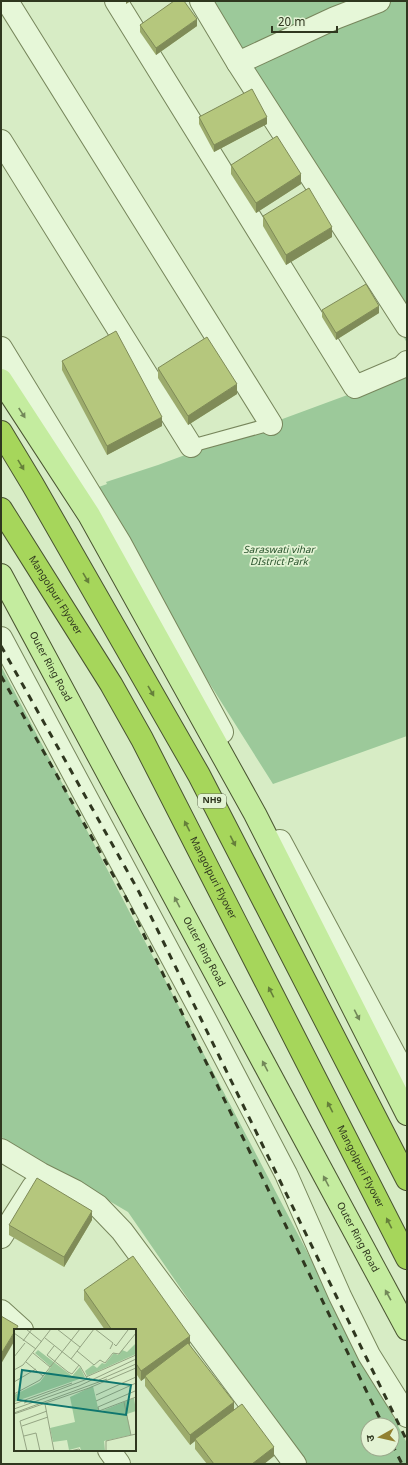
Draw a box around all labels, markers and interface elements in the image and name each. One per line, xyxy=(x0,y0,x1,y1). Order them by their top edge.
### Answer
scale bar xyxy=(272,8,337,34)
text: 20 m xyxy=(278,15,306,31)
one-way arrow xyxy=(18,408,26,418)
one-way arrow xyxy=(18,459,25,471)
park label: Saraswati vihar DIstrict Park xyxy=(243,544,316,569)
street label: Mangolpuri Flyover xyxy=(26,553,85,637)
one-way arrow xyxy=(83,572,90,584)
street label: Outer Ring Road xyxy=(26,629,74,704)
one-way arrow xyxy=(147,685,154,696)
road number: NH9 xyxy=(198,794,226,808)
one-way arrow xyxy=(183,820,190,832)
street label: Mangolpuri Flyover xyxy=(187,835,240,922)
one-way arrow xyxy=(230,836,236,847)
one-way arrow xyxy=(174,896,180,908)
street label: Outer Ring Road xyxy=(180,914,228,989)
one-way arrow xyxy=(268,986,274,997)
one-way arrow xyxy=(354,1010,361,1021)
one-way arrow xyxy=(262,1060,268,1072)
one-way arrow xyxy=(327,1102,333,1113)
street label: Mangolpuri Flyover xyxy=(334,1123,387,1210)
one-way arrow xyxy=(323,1175,330,1186)
street label: Outer Ring Road xyxy=(333,1200,382,1274)
one-way arrow xyxy=(386,1218,392,1229)
one-way arrow xyxy=(385,1289,391,1301)
inset map xyxy=(14,1329,136,1451)
north arrow xyxy=(360,1417,400,1457)
text: उ xyxy=(364,1434,378,1442)

